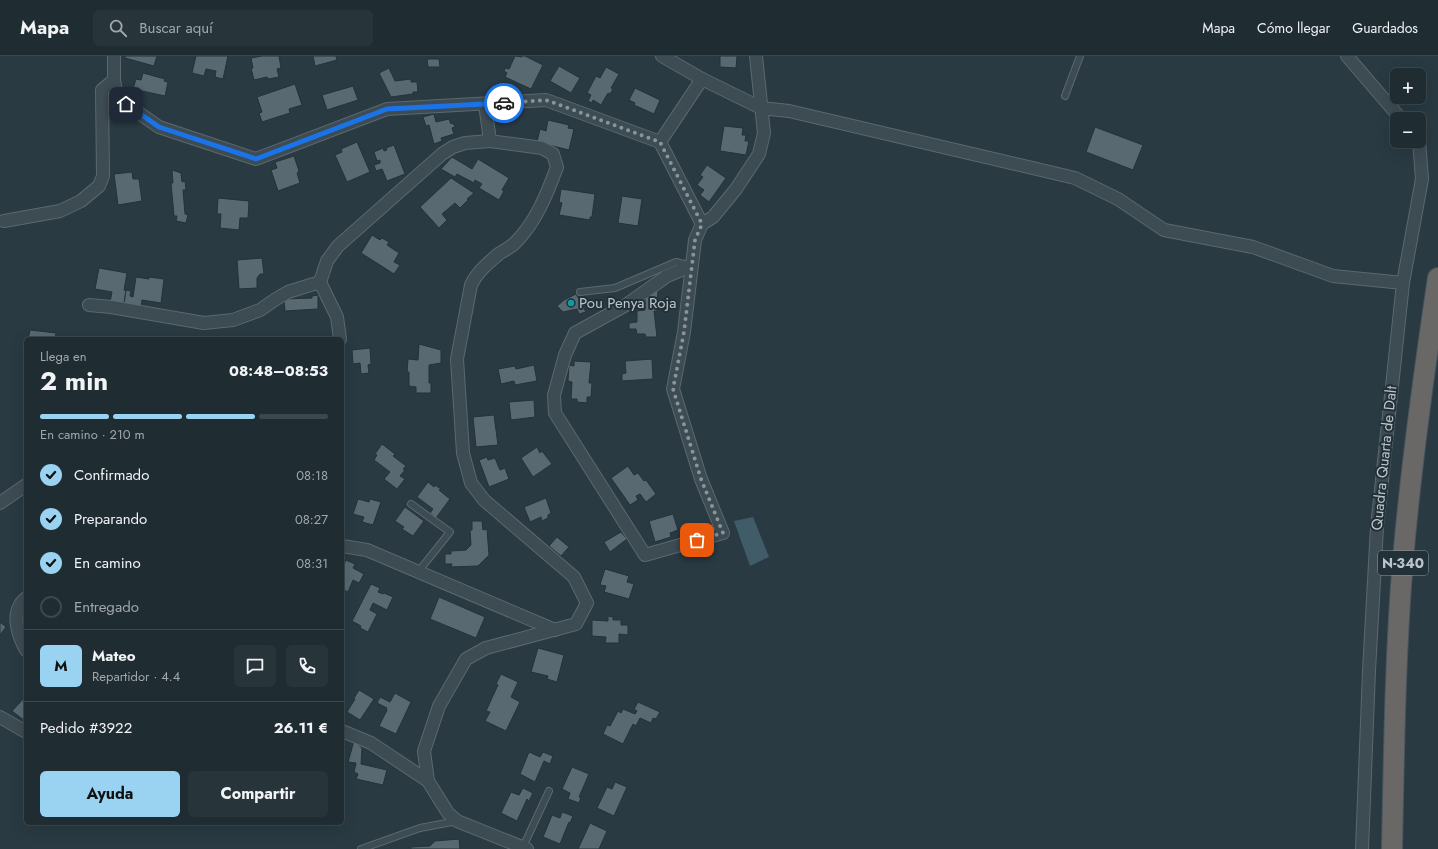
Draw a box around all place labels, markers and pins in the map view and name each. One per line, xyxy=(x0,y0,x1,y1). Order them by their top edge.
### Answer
pin xyxy=(109,87,143,121)
place label: Pou Penya Roja xyxy=(579,292,677,314)
marker: Pou Penya Roja xyxy=(566,298,576,308)
pin xyxy=(680,523,714,557)

